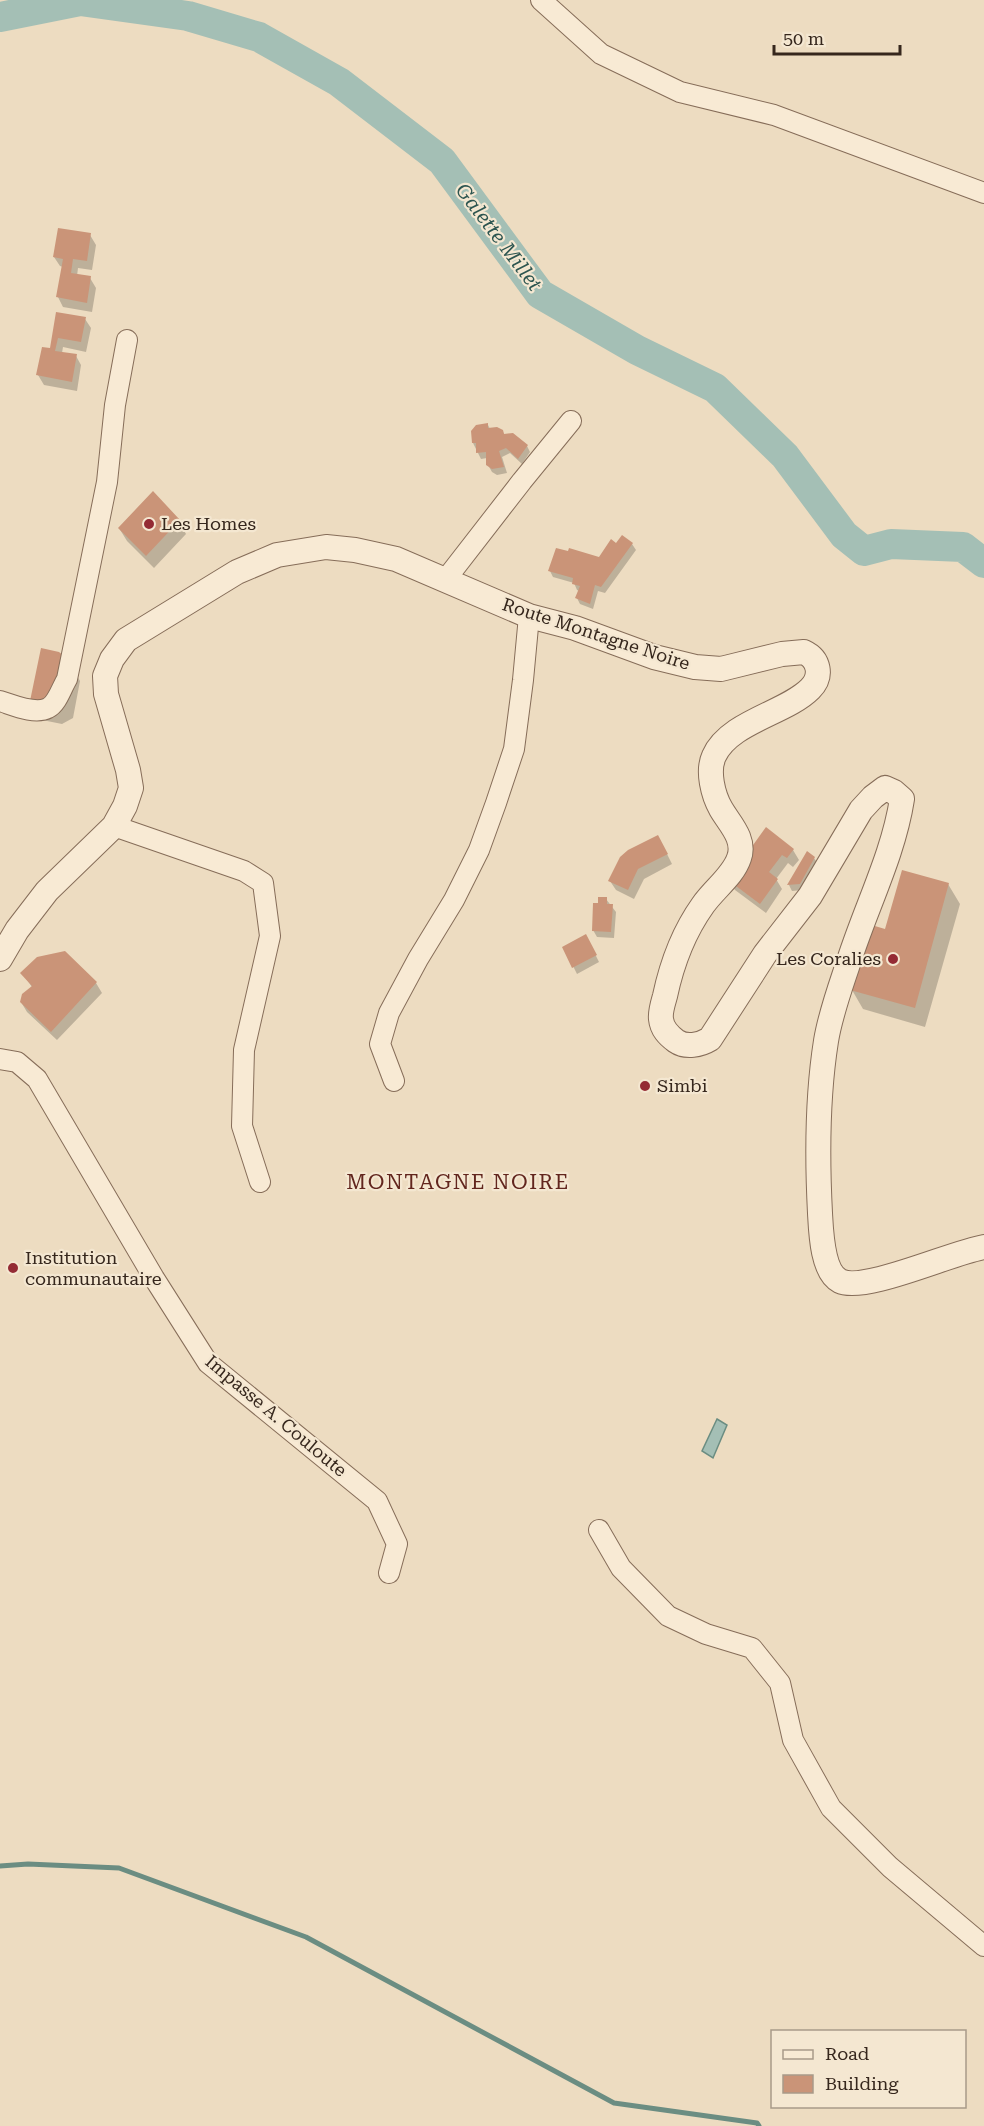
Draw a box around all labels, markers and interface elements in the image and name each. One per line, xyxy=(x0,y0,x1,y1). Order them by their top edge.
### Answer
scale bar xyxy=(774,18,900,56)
text: 50 m xyxy=(783,28,824,49)
water label: Galette Millet xyxy=(451,179,547,296)
place label: Les Homes xyxy=(161,513,256,534)
marker: Les Homes xyxy=(142,517,156,531)
street label: Route Montagne Noire xyxy=(500,593,693,674)
place label: Les Coralies xyxy=(776,948,881,969)
marker: Les Coralies xyxy=(886,952,900,966)
place label: Simbi xyxy=(657,1075,708,1096)
marker: Simbi xyxy=(638,1079,652,1093)
district label: MONTAGNE NOIRE xyxy=(346,1170,570,1194)
place label: Institution communautaire xyxy=(25,1247,162,1289)
marker: Institution communautaire xyxy=(6,1261,20,1275)
street label: Impasse A. Couloute xyxy=(202,1350,351,1481)
legend xyxy=(771,2030,966,2108)
text: Road xyxy=(825,2043,870,2064)
text: Building xyxy=(825,2073,899,2094)

